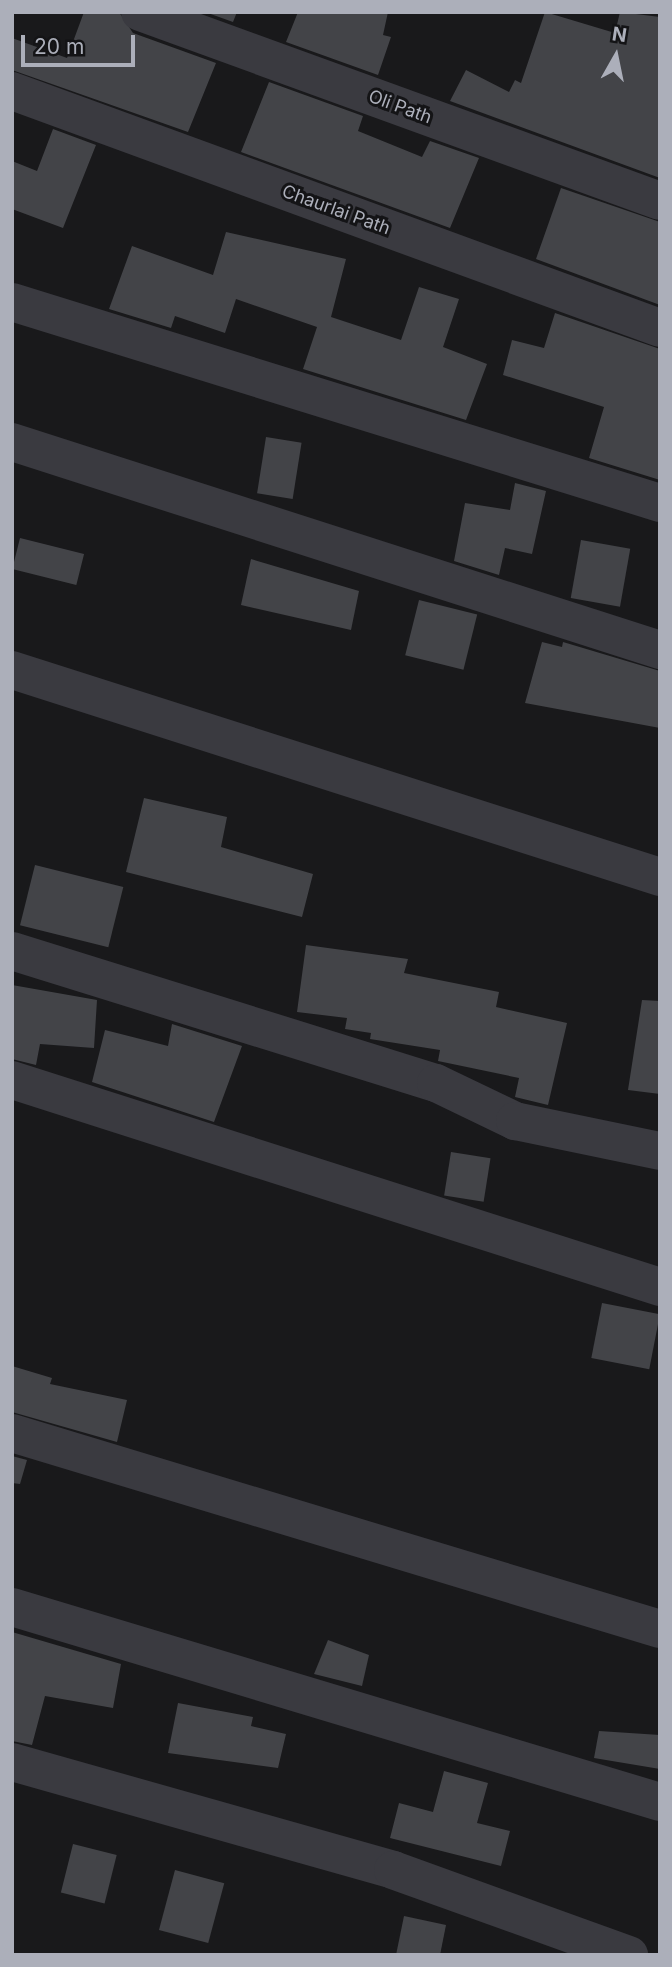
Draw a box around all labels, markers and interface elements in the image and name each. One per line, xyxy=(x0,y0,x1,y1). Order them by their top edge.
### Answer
scale bar xyxy=(24,21,138,65)
north arrow xyxy=(581,21,651,91)
text: N xyxy=(610,22,628,47)
text: 20 m xyxy=(34,34,84,59)
street label: Oli Path xyxy=(365,86,435,128)
street label: Chaurlai Path xyxy=(279,180,393,240)

